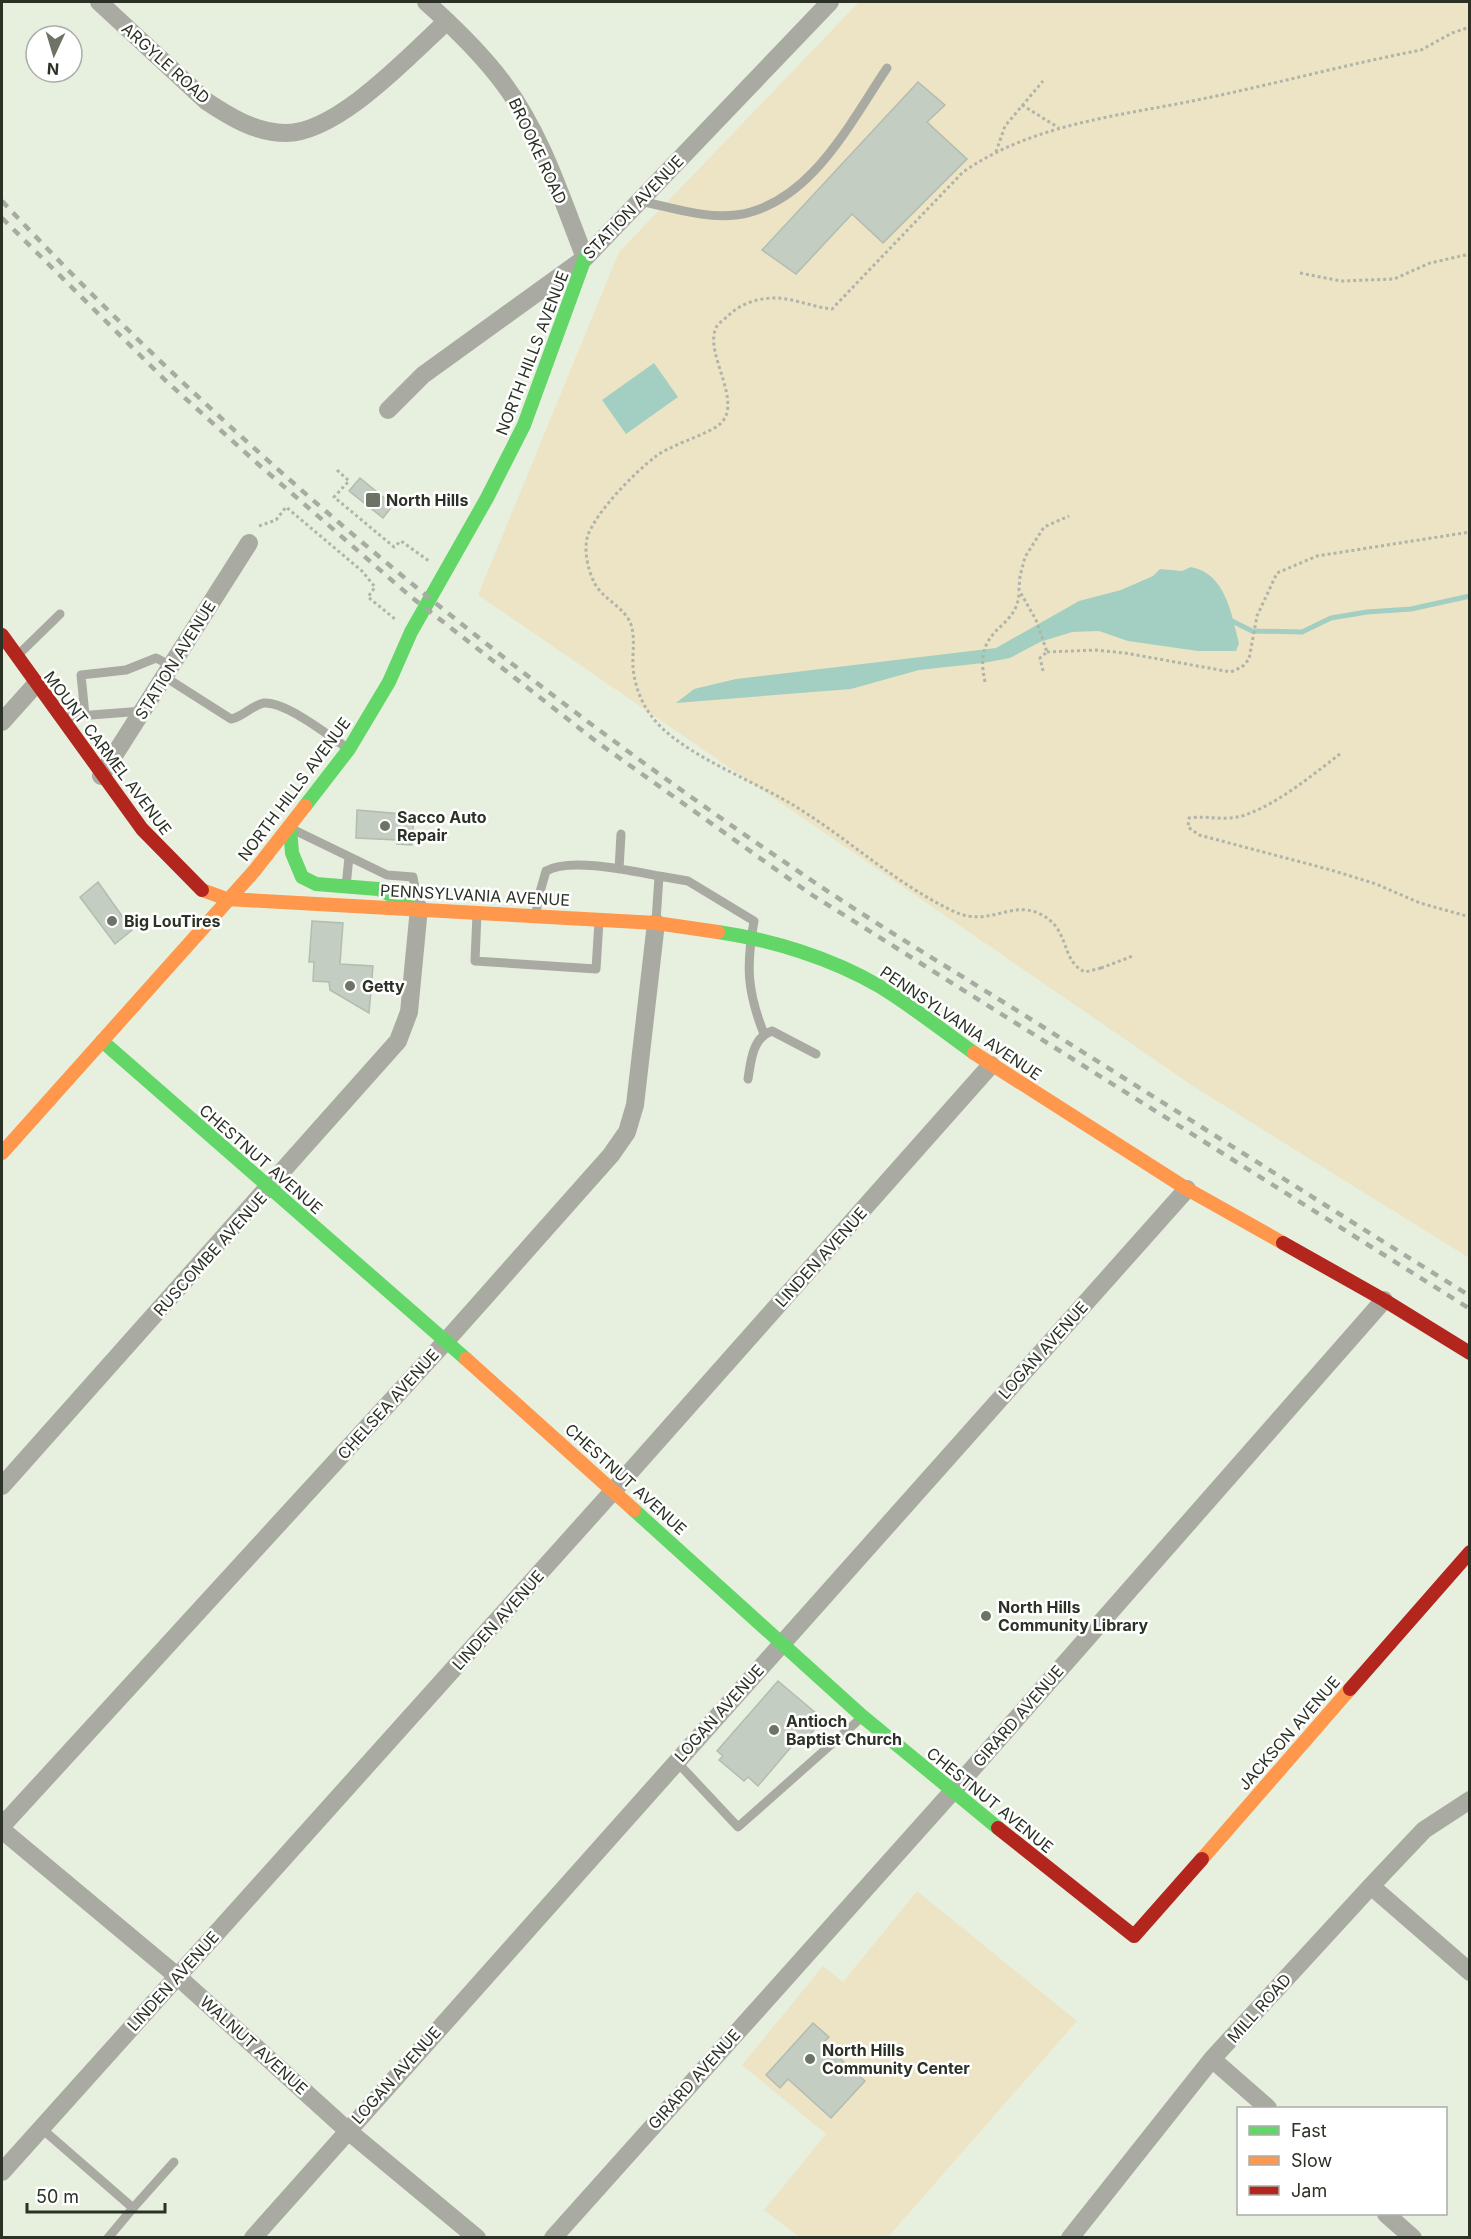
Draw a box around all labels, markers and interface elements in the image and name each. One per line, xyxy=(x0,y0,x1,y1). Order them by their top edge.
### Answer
street label: ARGYLE ROAD xyxy=(118,18,214,108)
north arrow xyxy=(24,24,84,84)
text: N xyxy=(46,59,60,79)
street label: BROOKE ROAD xyxy=(505,95,571,207)
street label: STATION AVENUE xyxy=(578,151,688,263)
street label: NORTH HILLS AVENUE xyxy=(491,268,573,438)
place label: North Hills xyxy=(386,490,468,510)
marker: North Hills xyxy=(364,491,382,509)
street label: STATION AVENUE xyxy=(130,597,220,723)
street label: MOUNT CARMEL AVENUE xyxy=(40,667,176,839)
street label: NORTH HILLS AVENUE xyxy=(233,713,355,865)
place label: Sacco Auto Repair xyxy=(397,807,487,845)
marker: Sacco Auto Repair xyxy=(378,819,392,833)
street label: PENNSYLVANIA AVENUE xyxy=(380,880,570,910)
place label: Big LouTires xyxy=(124,911,221,931)
marker: Big LouTires xyxy=(105,914,119,928)
street label: PENNSYLVANIA AVENUE xyxy=(877,962,1045,1084)
place label: Getty xyxy=(362,976,405,996)
marker: Getty xyxy=(343,979,357,993)
street label: CHESTNUT AVENUE xyxy=(195,1100,327,1218)
street label: RUSCOMBE AVENUE xyxy=(149,1188,271,1320)
street label: LINDEN AVENUE xyxy=(771,1203,871,1311)
street label: LOGAN AVENUE xyxy=(994,1297,1092,1403)
street label: CHELSEA AVENUE xyxy=(333,1345,443,1463)
street label: CHESTNUT AVENUE xyxy=(561,1419,691,1539)
street label: LINDEN AVENUE xyxy=(448,1566,548,1674)
place label: North Hills Community Library xyxy=(998,1597,1149,1635)
marker: North Hills Community Library xyxy=(979,1609,993,1623)
street label: LOGAN AVENUE xyxy=(670,1660,768,1766)
street label: GIRARD AVENUE xyxy=(968,1661,1068,1771)
street label: JACKSON AVENUE xyxy=(1234,1672,1344,1794)
place label: Antioch Baptist Church xyxy=(786,1711,902,1749)
marker: Antioch Baptist Church xyxy=(767,1723,781,1737)
street label: CHESTNUT AVENUE xyxy=(923,1743,1057,1857)
street label: LINDEN AVENUE xyxy=(123,1927,223,2035)
street label: MILL ROAD xyxy=(1223,1969,1295,2047)
street label: WALNUT AVENUE xyxy=(196,1991,312,2099)
street label: LOGAN AVENUE xyxy=(347,2022,445,2128)
street label: GIRARD AVENUE xyxy=(644,2025,744,2133)
place label: North Hills Community Center xyxy=(822,2040,970,2078)
marker: North Hills Community Center xyxy=(803,2052,817,2066)
legend xyxy=(1237,2107,1447,2215)
text: Fast xyxy=(1291,2120,1327,2141)
text: Slow xyxy=(1291,2150,1332,2171)
scale bar xyxy=(27,2176,165,2214)
text: Jam xyxy=(1291,2180,1327,2201)
text: 50 m xyxy=(36,2186,79,2207)

